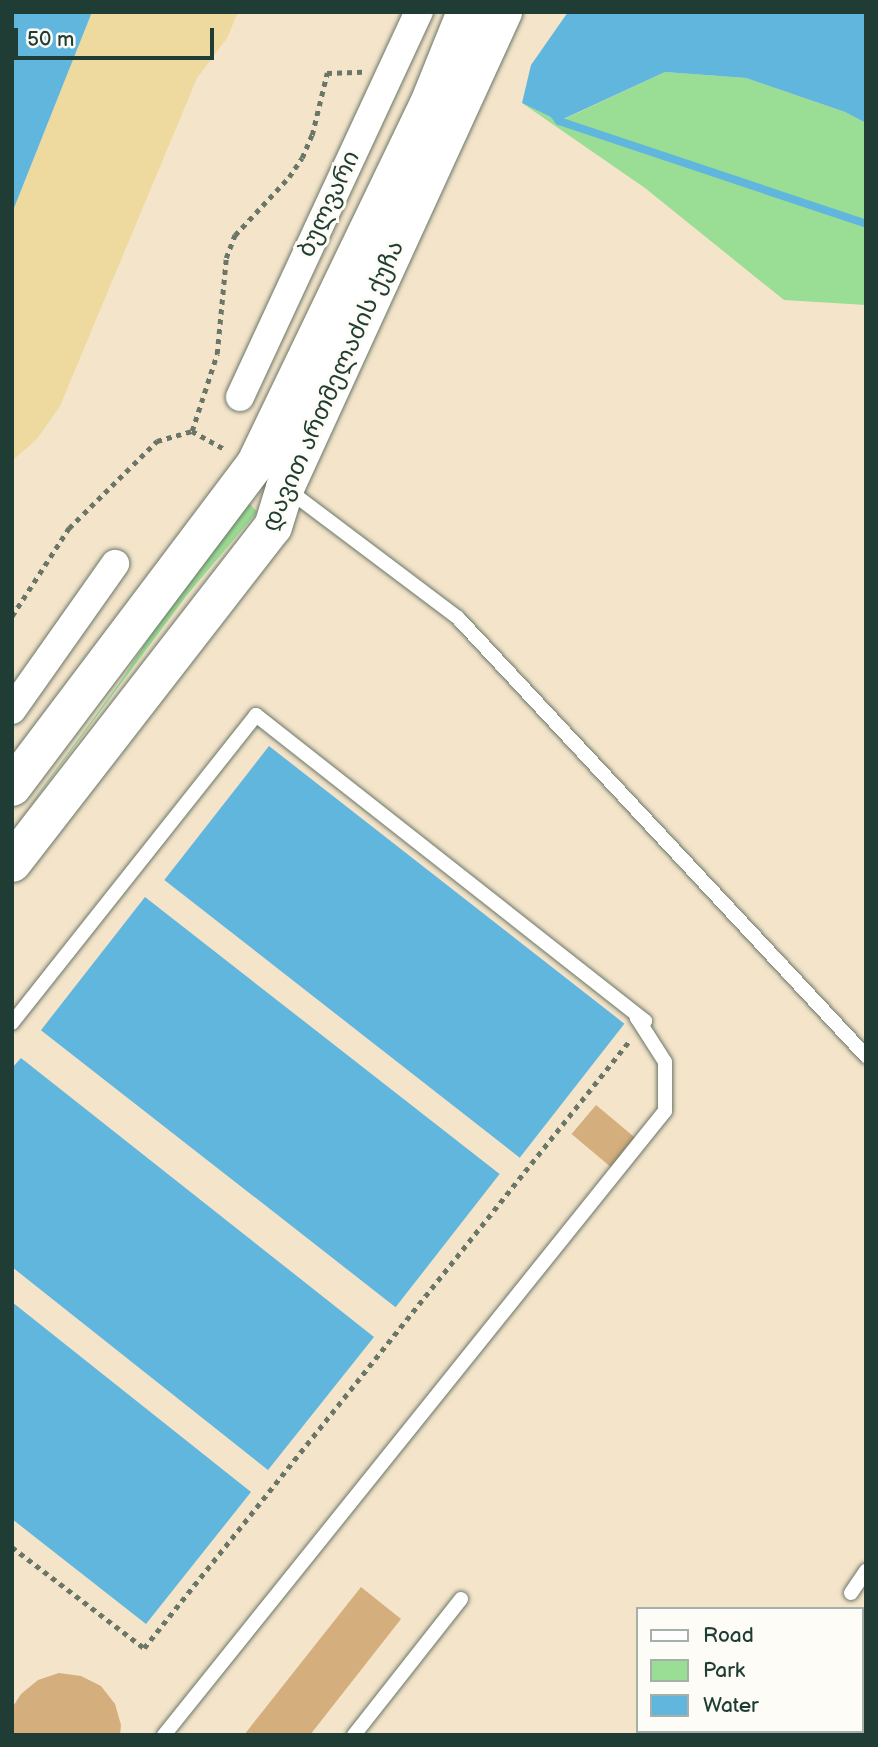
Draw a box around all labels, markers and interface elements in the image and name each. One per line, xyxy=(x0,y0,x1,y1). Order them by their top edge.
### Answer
scale bar xyxy=(18,14,217,58)
text: 50 m xyxy=(27,27,74,52)
street label: ბულვარი xyxy=(292,146,366,262)
street label: დავით ართმელაძის ქუჩა xyxy=(256,236,410,536)
legend xyxy=(636,1607,864,1733)
text: Road xyxy=(703,1623,754,1648)
text: Park xyxy=(703,1658,745,1683)
text: Water xyxy=(703,1693,759,1718)

